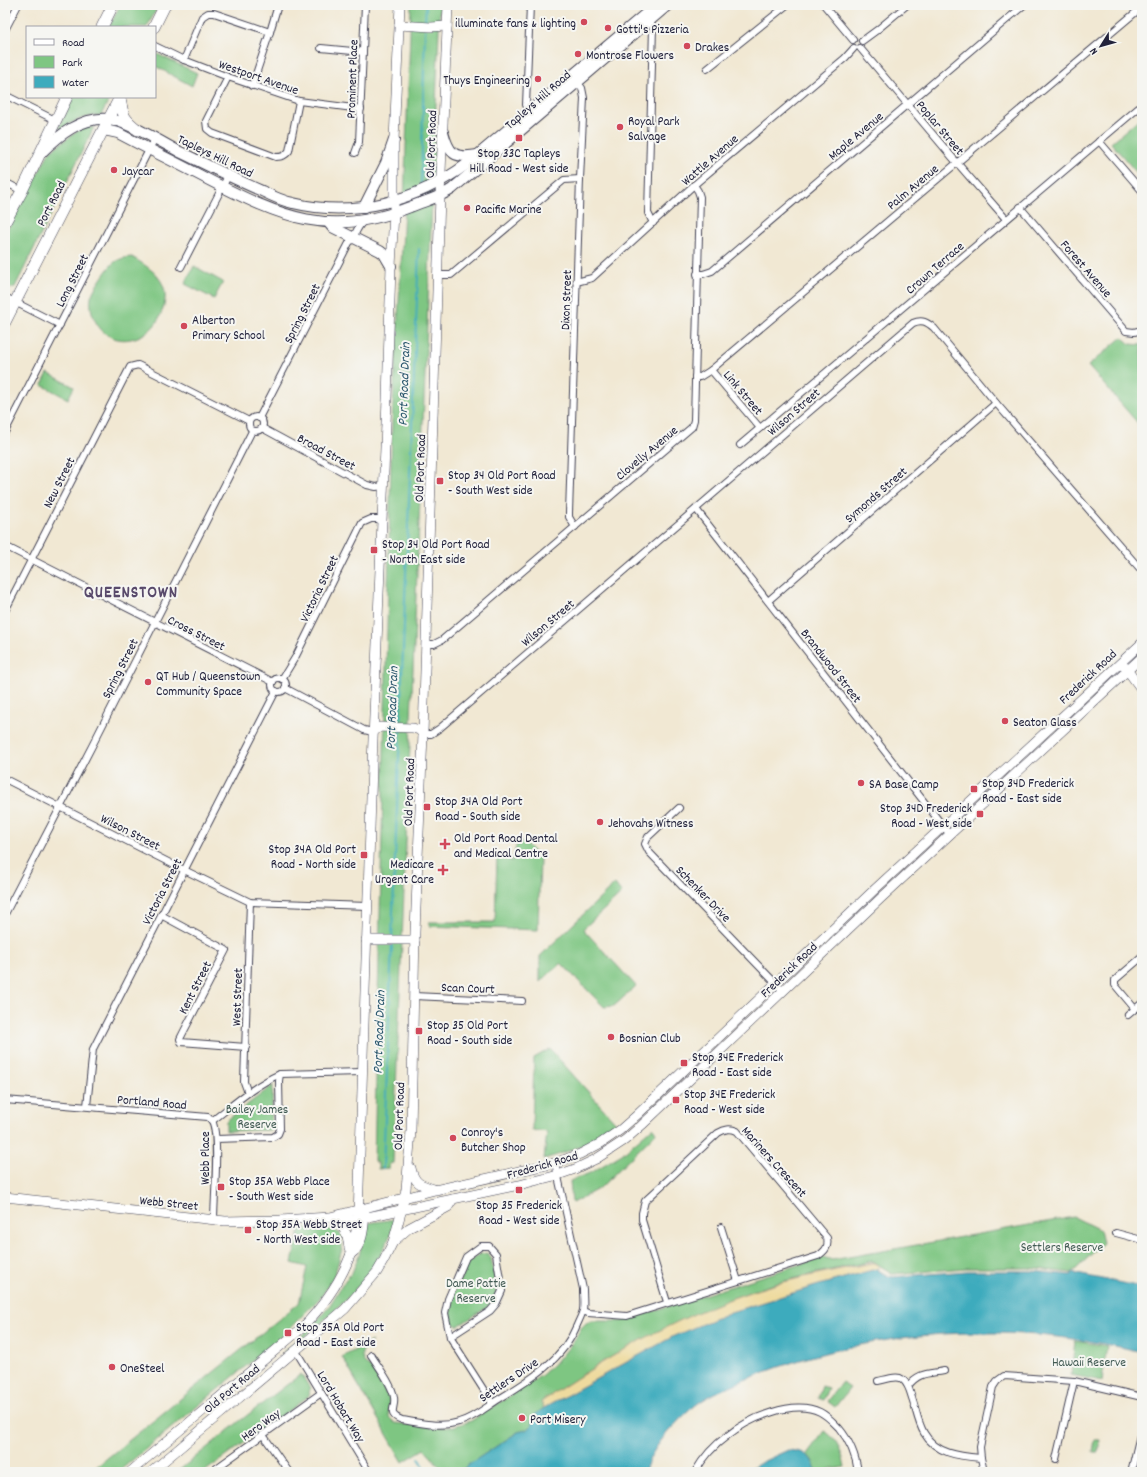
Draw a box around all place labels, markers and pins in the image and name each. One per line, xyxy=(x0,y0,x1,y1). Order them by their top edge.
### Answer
place label: illuminate fans & lighting xyxy=(455,15,576,34)
marker: illuminate fans & lighting xyxy=(579,17,589,27)
place label: Gotti's Pizzeria xyxy=(616,21,689,40)
marker: Gotti's Pizzeria xyxy=(603,23,613,33)
place label: Drakes xyxy=(695,39,729,58)
marker: Drakes xyxy=(682,41,692,51)
place label: Montrose Flowers xyxy=(586,47,674,66)
marker: Montrose Flowers xyxy=(573,49,583,59)
place label: Thuys Engineering xyxy=(443,72,530,91)
marker: Thuys Engineering xyxy=(533,74,543,84)
place label: Royal Park Salvage xyxy=(628,113,680,147)
marker: Royal Park Salvage xyxy=(615,122,625,132)
marker: Stop 33C Tapleys Hill Road - West side xyxy=(514,133,524,143)
place label: Stop 33C Tapleys Hill Road - West side xyxy=(469,145,569,179)
place label: Jaycar xyxy=(122,163,154,182)
marker: Jaycar xyxy=(109,165,119,175)
place label: Pacific Marine xyxy=(475,201,542,220)
marker: Pacific Marine xyxy=(462,203,472,213)
place label: Alberton Primary School xyxy=(192,312,265,346)
marker: Alberton Primary School xyxy=(179,321,189,331)
place label: Stop 34 Old Port Road - South West side xyxy=(448,467,556,501)
marker: Stop 34 Old Port Road - South West side xyxy=(435,476,445,486)
place label: Stop 34 Old Port Road - North East side xyxy=(382,536,490,570)
marker: Stop 34 Old Port Road - North East side xyxy=(369,545,379,555)
place label: QT Hub / Queenstown Community Space xyxy=(156,668,260,702)
marker: QT Hub / Queenstown Community Space xyxy=(143,677,153,687)
place label: Seaton Glass xyxy=(1013,714,1077,733)
marker: Seaton Glass xyxy=(1000,716,1010,726)
place label: Stop 34D Frederick Road - East side xyxy=(982,775,1074,809)
place label: SA Base Camp xyxy=(869,776,939,795)
marker: SA Base Camp xyxy=(856,778,866,788)
marker: Stop 34D Frederick Road - East side xyxy=(969,784,979,794)
place label: Stop 34A Old Port Road - South side xyxy=(435,793,523,827)
place label: Stop 34D Frederick Road - West side xyxy=(880,800,972,834)
marker: Stop 34A Old Port Road - South side xyxy=(422,802,432,812)
marker: Stop 34D Frederick Road - West side xyxy=(975,809,985,819)
place label: Jehovahs Witness xyxy=(608,815,693,834)
marker: Jehovahs Witness xyxy=(595,817,605,827)
place label: Old Port Road Dental and Medical Centre xyxy=(454,830,558,864)
marker: Old Port Road Dental and Medical Centre xyxy=(439,838,451,850)
place label: Stop 34A Old Port Road - North side xyxy=(269,841,356,875)
marker: Stop 34A Old Port Road - North side xyxy=(359,850,369,860)
place label: Medicare Urgent Care xyxy=(375,856,434,890)
marker: Medicare Urgent Care xyxy=(437,864,449,876)
place label: Stop 35 Old Port Road - South side xyxy=(427,1017,513,1051)
marker: Stop 35 Old Port Road - South side xyxy=(414,1026,424,1036)
place label: Bosnian Club xyxy=(619,1030,681,1049)
marker: Bosnian Club xyxy=(606,1032,616,1042)
place label: Stop 34E Frederick Road - East side xyxy=(692,1049,783,1083)
marker: Stop 34E Frederick Road - East side xyxy=(679,1058,689,1068)
place label: Stop 34E Frederick Road - West side xyxy=(684,1086,775,1120)
marker: Stop 34E Frederick Road - West side xyxy=(671,1095,681,1105)
place label: Conroy's Butcher Shop xyxy=(461,1124,526,1158)
marker: Conroy's Butcher Shop xyxy=(448,1133,458,1143)
place label: Stop 35A Webb Place - South West side xyxy=(229,1173,330,1207)
marker: Stop 35A Webb Place - South West side xyxy=(216,1182,226,1192)
marker: Stop 35 Frederick Road - West side xyxy=(514,1185,524,1195)
place label: Stop 35 Frederick Road - West side xyxy=(476,1197,562,1231)
place label: Stop 35A Webb Street - North West side xyxy=(256,1216,362,1250)
marker: Stop 35A Webb Street - North West side xyxy=(243,1225,253,1235)
place label: Stop 35A Old Port Road - East side xyxy=(296,1319,384,1353)
marker: Stop 35A Old Port Road - East side xyxy=(283,1328,293,1338)
place label: OneSteel xyxy=(120,1360,164,1379)
marker: OneSteel xyxy=(107,1362,117,1372)
place label: Port Misery xyxy=(530,1411,586,1430)
marker: Port Misery xyxy=(517,1413,527,1423)

